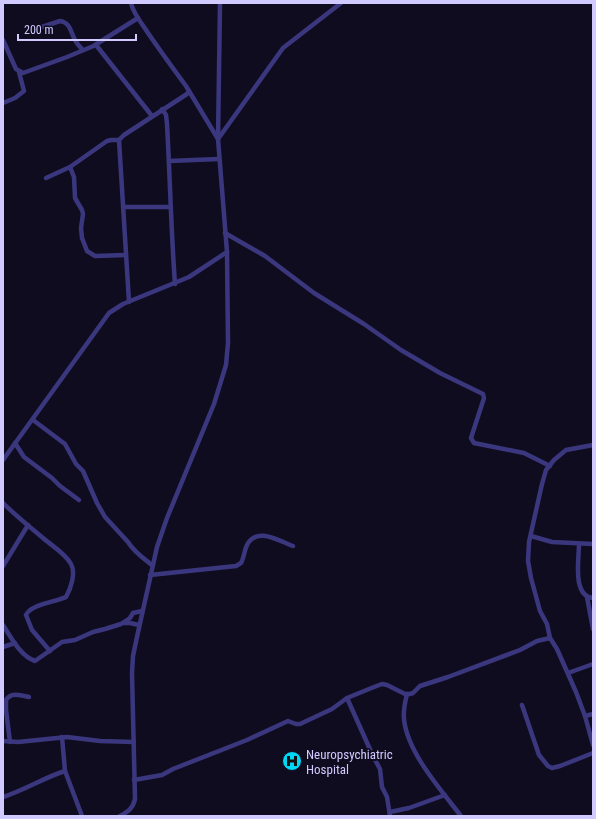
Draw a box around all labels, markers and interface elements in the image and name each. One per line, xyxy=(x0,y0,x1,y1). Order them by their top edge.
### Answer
scale bar xyxy=(18,16,136,42)
text: 200 m xyxy=(24,23,54,37)
place label: Neuropsychiatric Hospital xyxy=(306,747,393,777)
hospital icon: Neuropsychiatric Hospital xyxy=(281,750,303,772)

